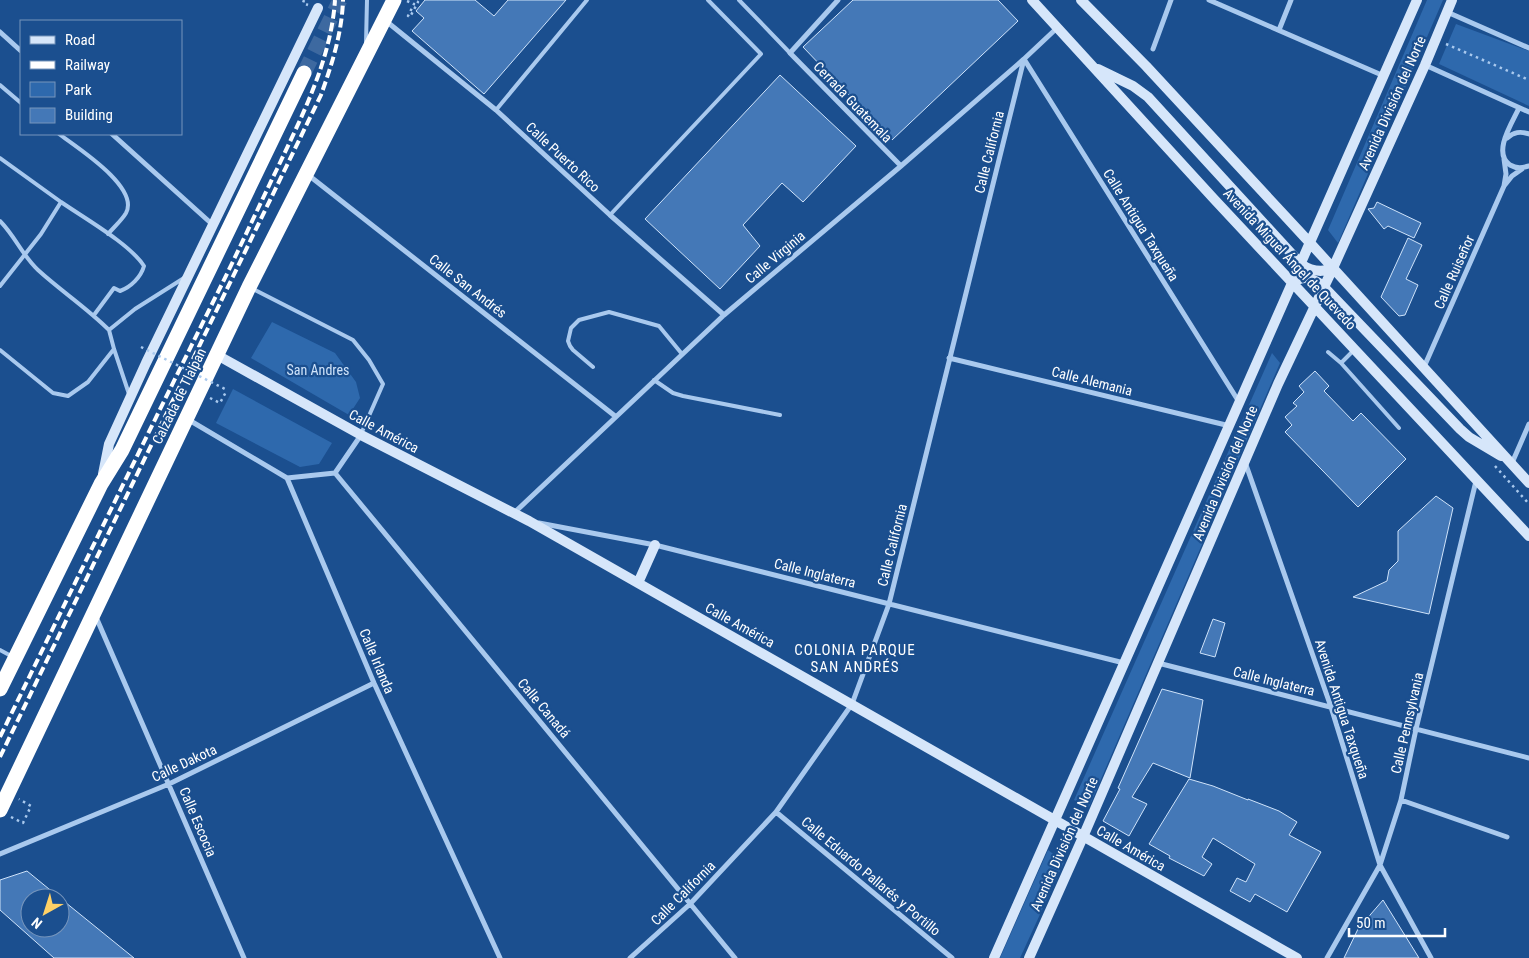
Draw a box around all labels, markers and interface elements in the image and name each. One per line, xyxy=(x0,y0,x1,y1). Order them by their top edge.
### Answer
legend xyxy=(20,20,182,135)
text: Road xyxy=(65,31,95,49)
street label: Avenida División del Norte xyxy=(1355,33,1429,173)
text: Railway xyxy=(65,56,110,74)
street label: Cerrada Guatemala xyxy=(810,58,896,146)
text: Park xyxy=(65,81,92,99)
text: Building xyxy=(65,106,113,124)
street label: Calle California xyxy=(971,109,1007,195)
street label: Calle Puerto Rico xyxy=(523,119,603,195)
street label: Calle Antigua Taxqueña xyxy=(1100,166,1182,284)
street label: Avenida Miguel Ángel de Quevedo xyxy=(1220,184,1360,333)
street label: Calle Virginia xyxy=(742,227,808,287)
street label: Calle Ruiseñor xyxy=(1431,233,1477,311)
street label: Calle San Andrés xyxy=(426,251,510,321)
street label: Calzada de Tlalpan xyxy=(149,345,209,447)
park label: San Andres xyxy=(287,362,349,378)
street label: Calle Alemania xyxy=(1050,363,1134,399)
street label: Avenida División del Norte xyxy=(1189,403,1261,543)
street label: Calle América xyxy=(346,406,422,456)
street label: Calle California xyxy=(874,502,910,588)
street label: Calle Inglaterra xyxy=(772,555,858,591)
street label: Calle América xyxy=(703,599,777,651)
street label: Calle Irlanda xyxy=(356,626,398,696)
street label: Avenida Antigua Taxqueña xyxy=(1312,637,1372,781)
district label: COLONIA PARQUE SAN ANDRÉS xyxy=(794,641,916,676)
street label: Calle Inglaterra xyxy=(1231,663,1317,699)
street label: Calle Pennsylvania xyxy=(1388,671,1426,775)
street label: Calle Canadá xyxy=(515,675,573,741)
street label: Calle Dakota xyxy=(149,741,219,785)
street label: Avenida División del Norte xyxy=(1027,774,1101,914)
street label: Calle Escocia xyxy=(176,785,220,859)
street label: Calle Eduardo Pallarés y Portillo xyxy=(798,813,944,939)
street label: Calle América xyxy=(1094,822,1168,874)
street label: Calle California xyxy=(648,858,718,928)
north arrow xyxy=(20,888,70,938)
scale bar xyxy=(1349,906,1445,938)
text: N xyxy=(28,914,45,932)
text: 50 m xyxy=(1356,914,1386,932)

